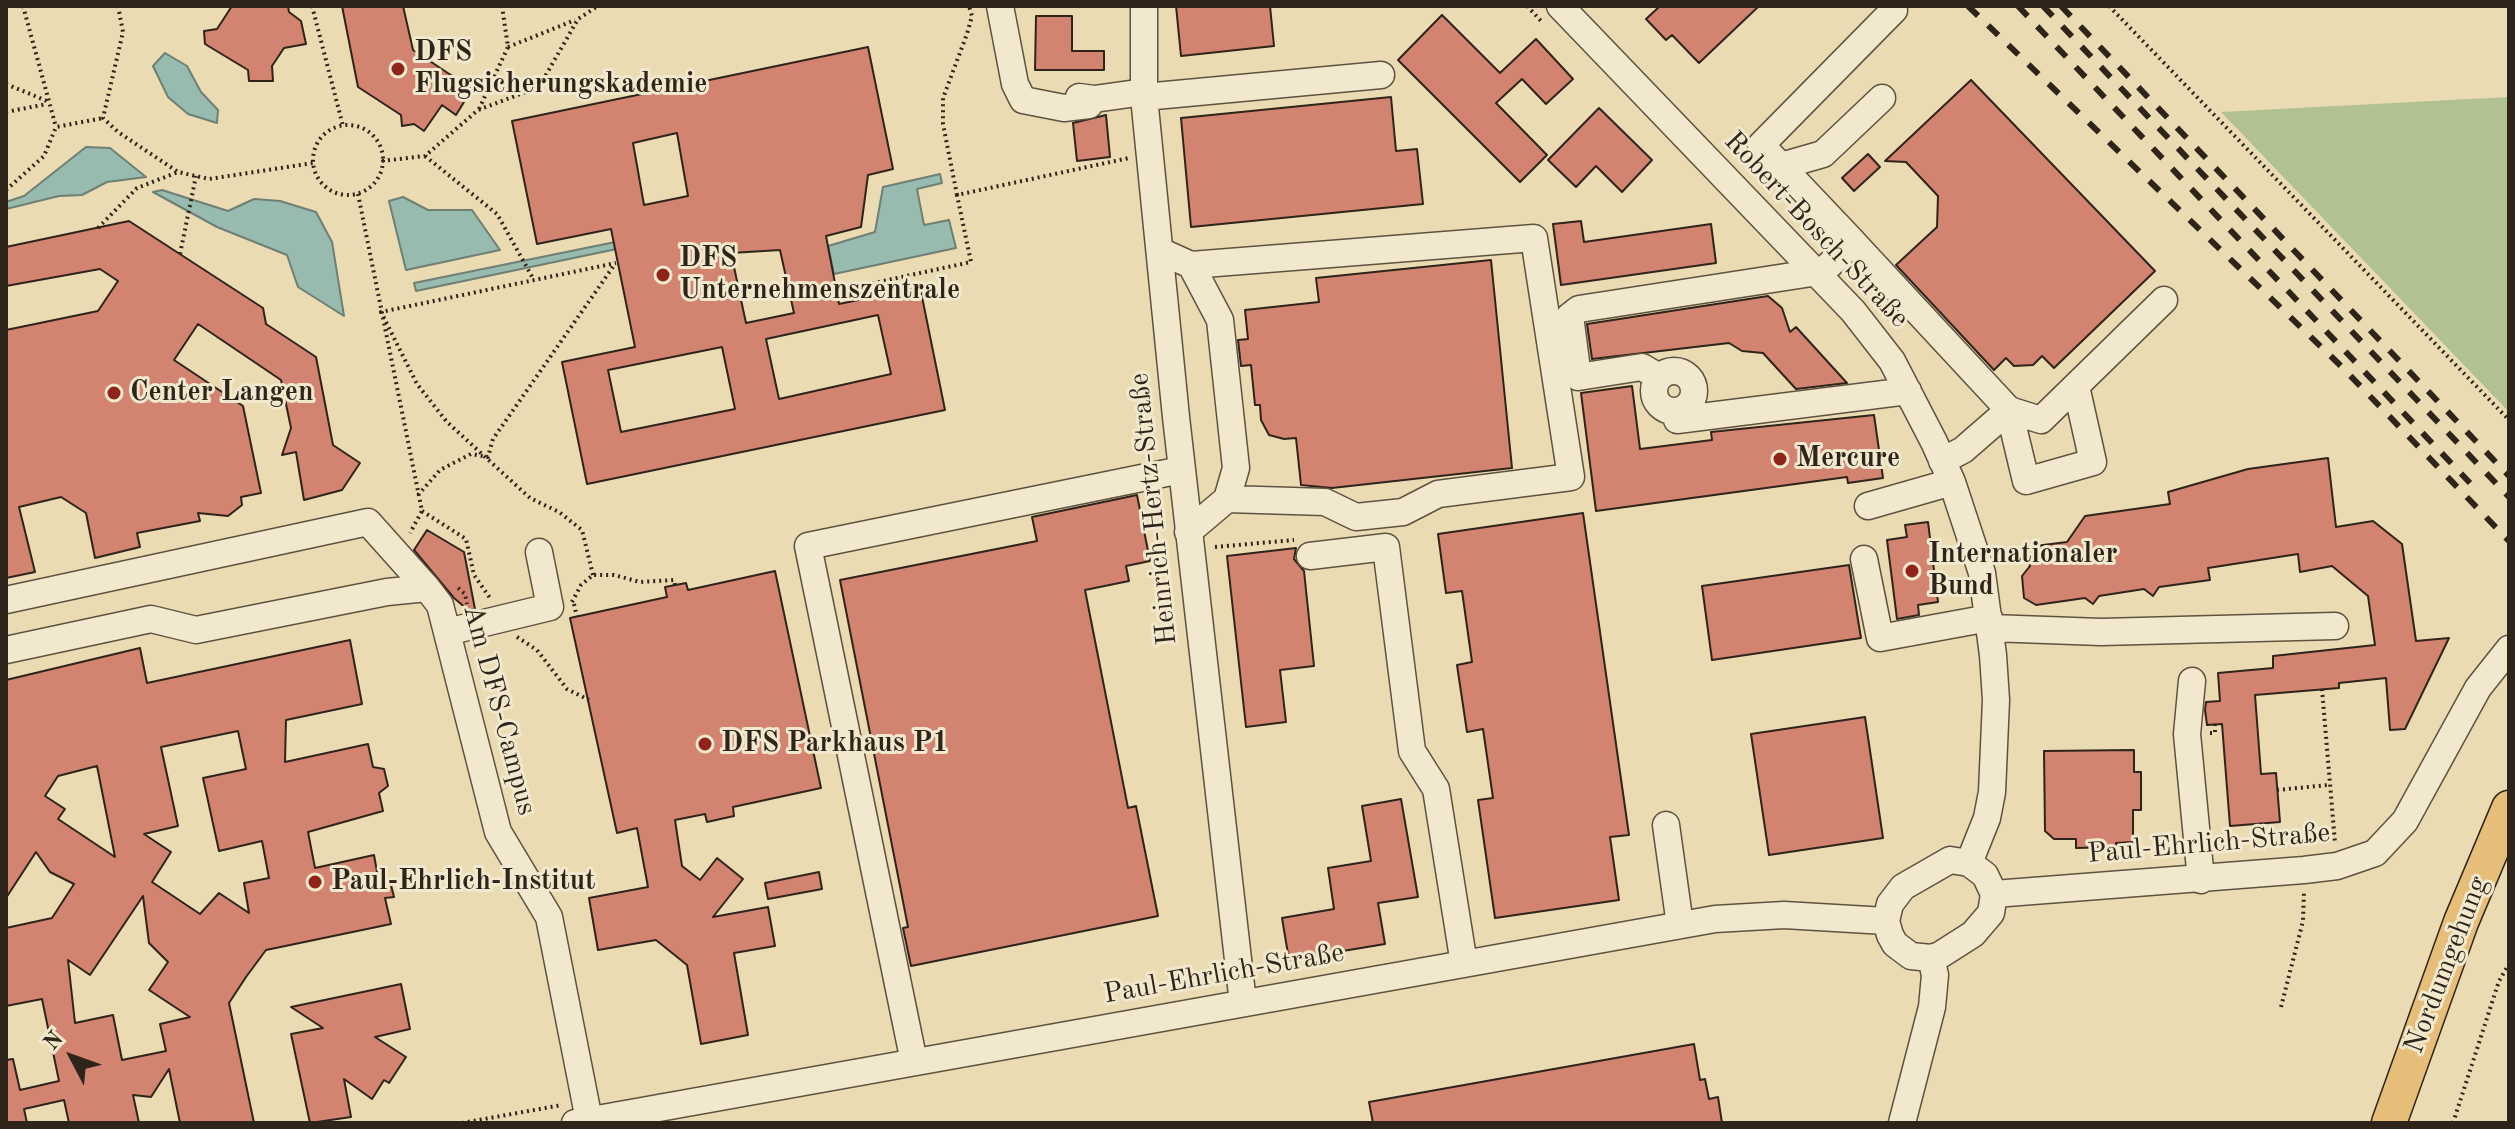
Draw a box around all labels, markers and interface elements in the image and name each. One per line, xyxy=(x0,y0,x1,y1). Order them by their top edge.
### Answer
place label: DFS Flugsicherungskademie xyxy=(414,36,707,102)
marker: DFS Flugsicherungskademie xyxy=(389,60,407,78)
street label: Robert-Bosch-Straße xyxy=(1716,125,1916,335)
place label: DFS Unternehmenszentrale xyxy=(679,242,960,308)
marker: DFS Unternehmenszentrale xyxy=(654,266,672,284)
street label: Heinrich-Hertz-Straße xyxy=(1123,371,1185,647)
place label: Center Langen xyxy=(130,376,314,410)
marker: Center Langen xyxy=(105,384,123,402)
place label: Mercure xyxy=(1796,442,1900,476)
marker: Mercure xyxy=(1771,450,1789,468)
place label: Internationaler Bund xyxy=(1928,538,2118,604)
marker: Internationaler Bund xyxy=(1903,562,1921,580)
street label: Am DFS-Campus xyxy=(455,601,543,819)
place label: DFS Parkhaus P1 xyxy=(721,727,949,761)
marker: DFS Parkhaus P1 xyxy=(696,735,714,753)
street label: Paul-Ehrlich-Straße xyxy=(2086,817,2332,871)
place label: Paul-Ehrlich-Institut xyxy=(331,865,595,899)
street label: Nordumgehung xyxy=(2398,872,2496,1058)
marker: Paul-Ehrlich-Institut xyxy=(306,873,324,891)
street label: Paul-Ehrlich-Straße xyxy=(1101,936,1347,1012)
north arrow xyxy=(32,1017,112,1097)
text: N xyxy=(40,1028,68,1055)

